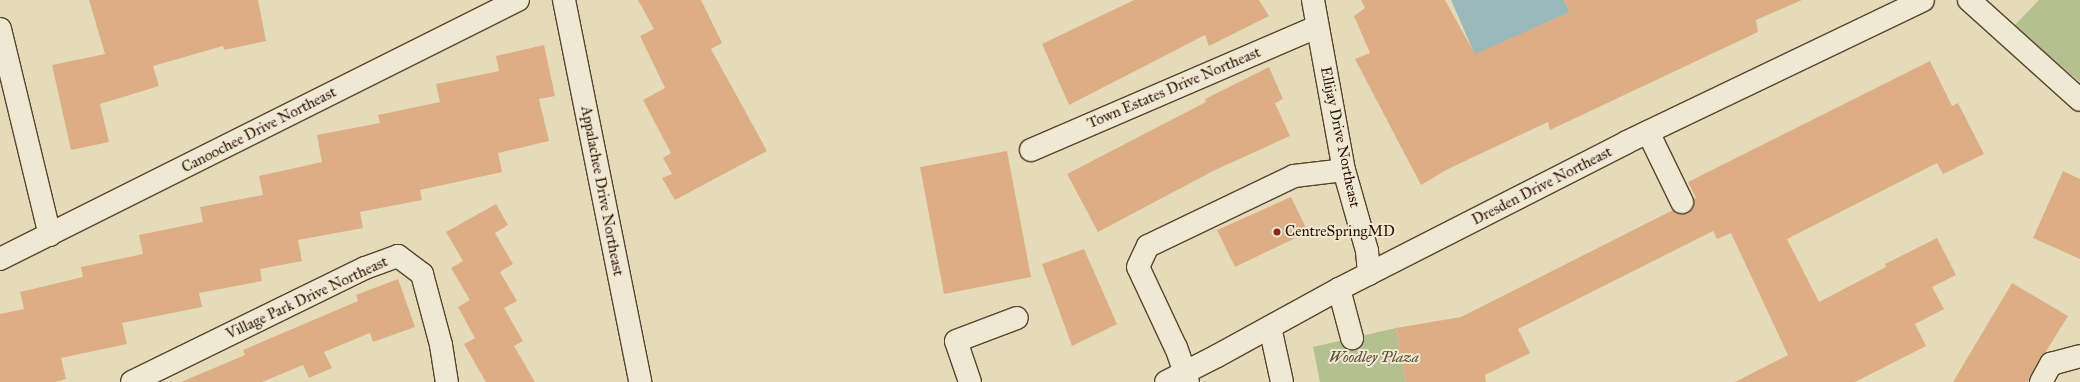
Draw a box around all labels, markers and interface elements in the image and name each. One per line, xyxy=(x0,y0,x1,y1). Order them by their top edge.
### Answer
street label: Town Estates Drive Northeast xyxy=(1085,43,1263,133)
street label: Ellijay Drive Northeast xyxy=(1316,65,1364,209)
street label: Canoochee Drive Northeast xyxy=(179,83,339,177)
street label: Appalachee Drive Northeast xyxy=(577,104,627,278)
street label: Dresden Drive Northeast xyxy=(1469,143,1615,229)
place label: CentreSpringMD xyxy=(1285,223,1395,241)
marker: CentreSpringMD xyxy=(1272,227,1282,237)
street label: Village Park Drive Northeast xyxy=(223,253,391,343)
park label: Woodley Plaza xyxy=(1329,349,1419,367)

